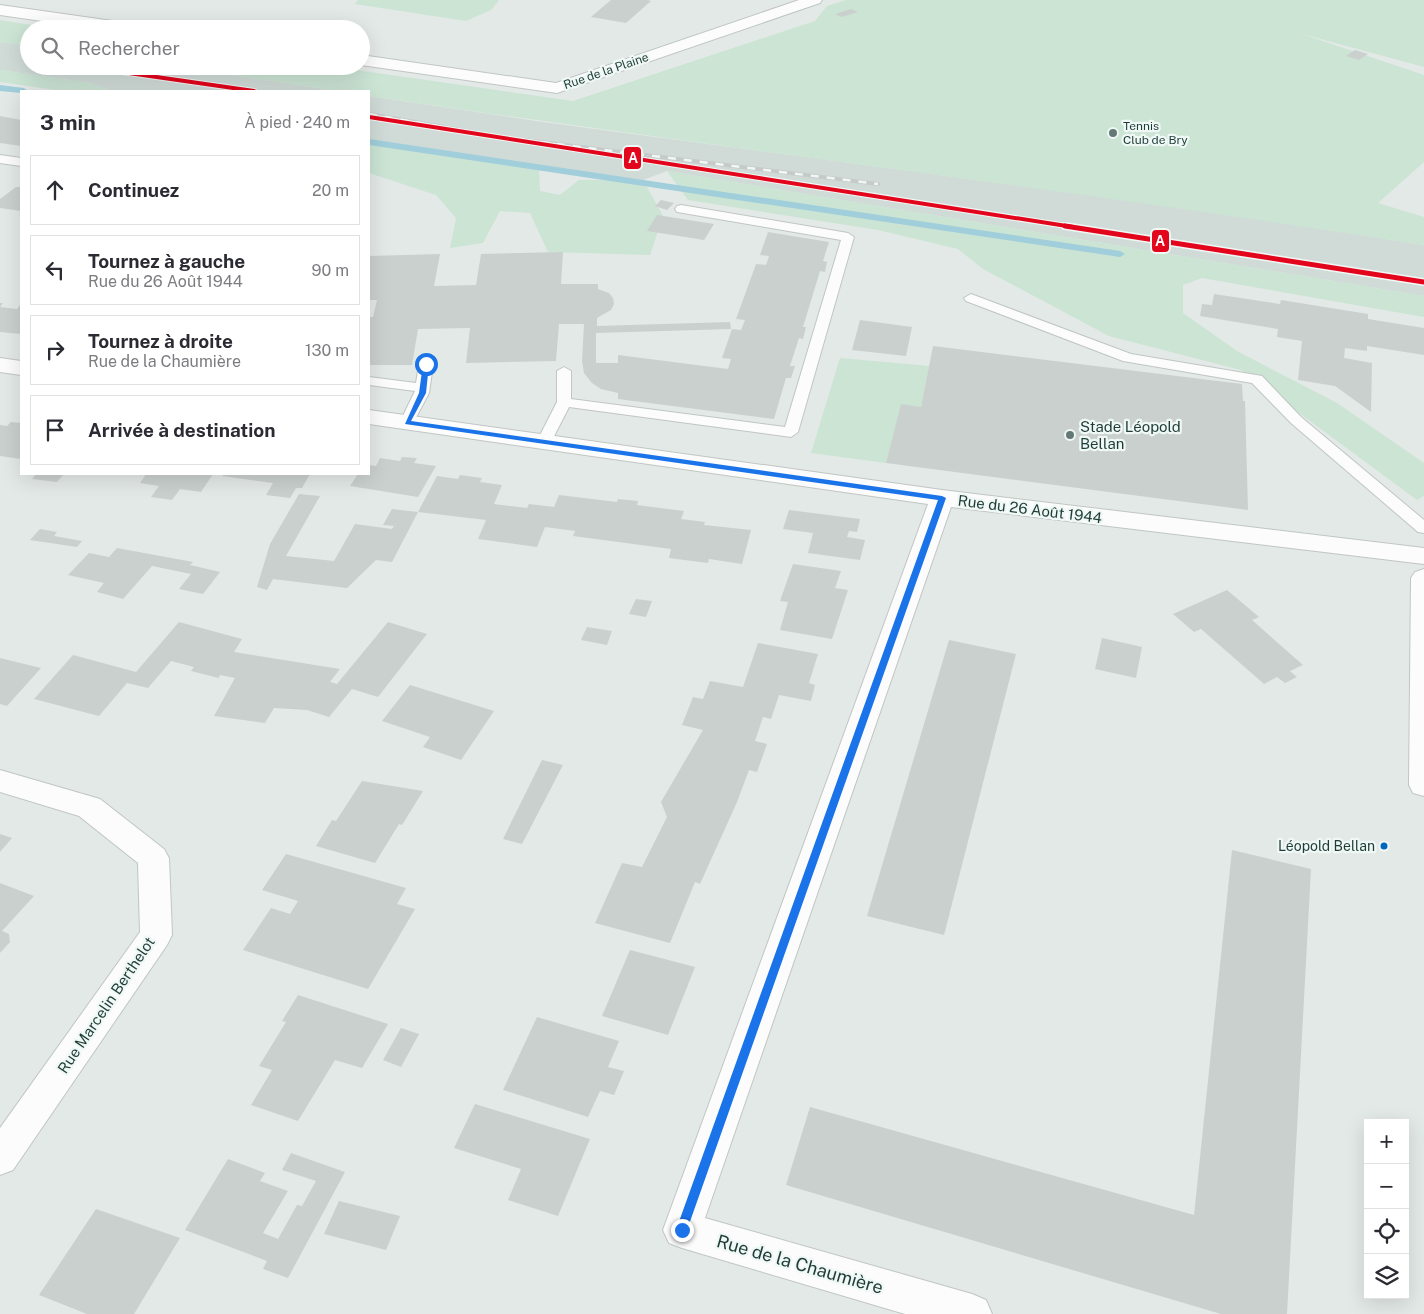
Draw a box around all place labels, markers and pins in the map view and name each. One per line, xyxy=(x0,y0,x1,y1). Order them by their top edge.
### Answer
place label: Tennis Club de Bry xyxy=(1123,119,1188,147)
marker: Tennis Club de Bry xyxy=(1107,127,1119,139)
place label: Stade Léopold Bellan xyxy=(1080,418,1181,452)
marker: Stade Léopold Bellan xyxy=(1064,429,1076,441)
place label: Léopold Bellan xyxy=(1278,838,1375,854)
marker: Léopold Bellan xyxy=(1379,841,1389,851)

